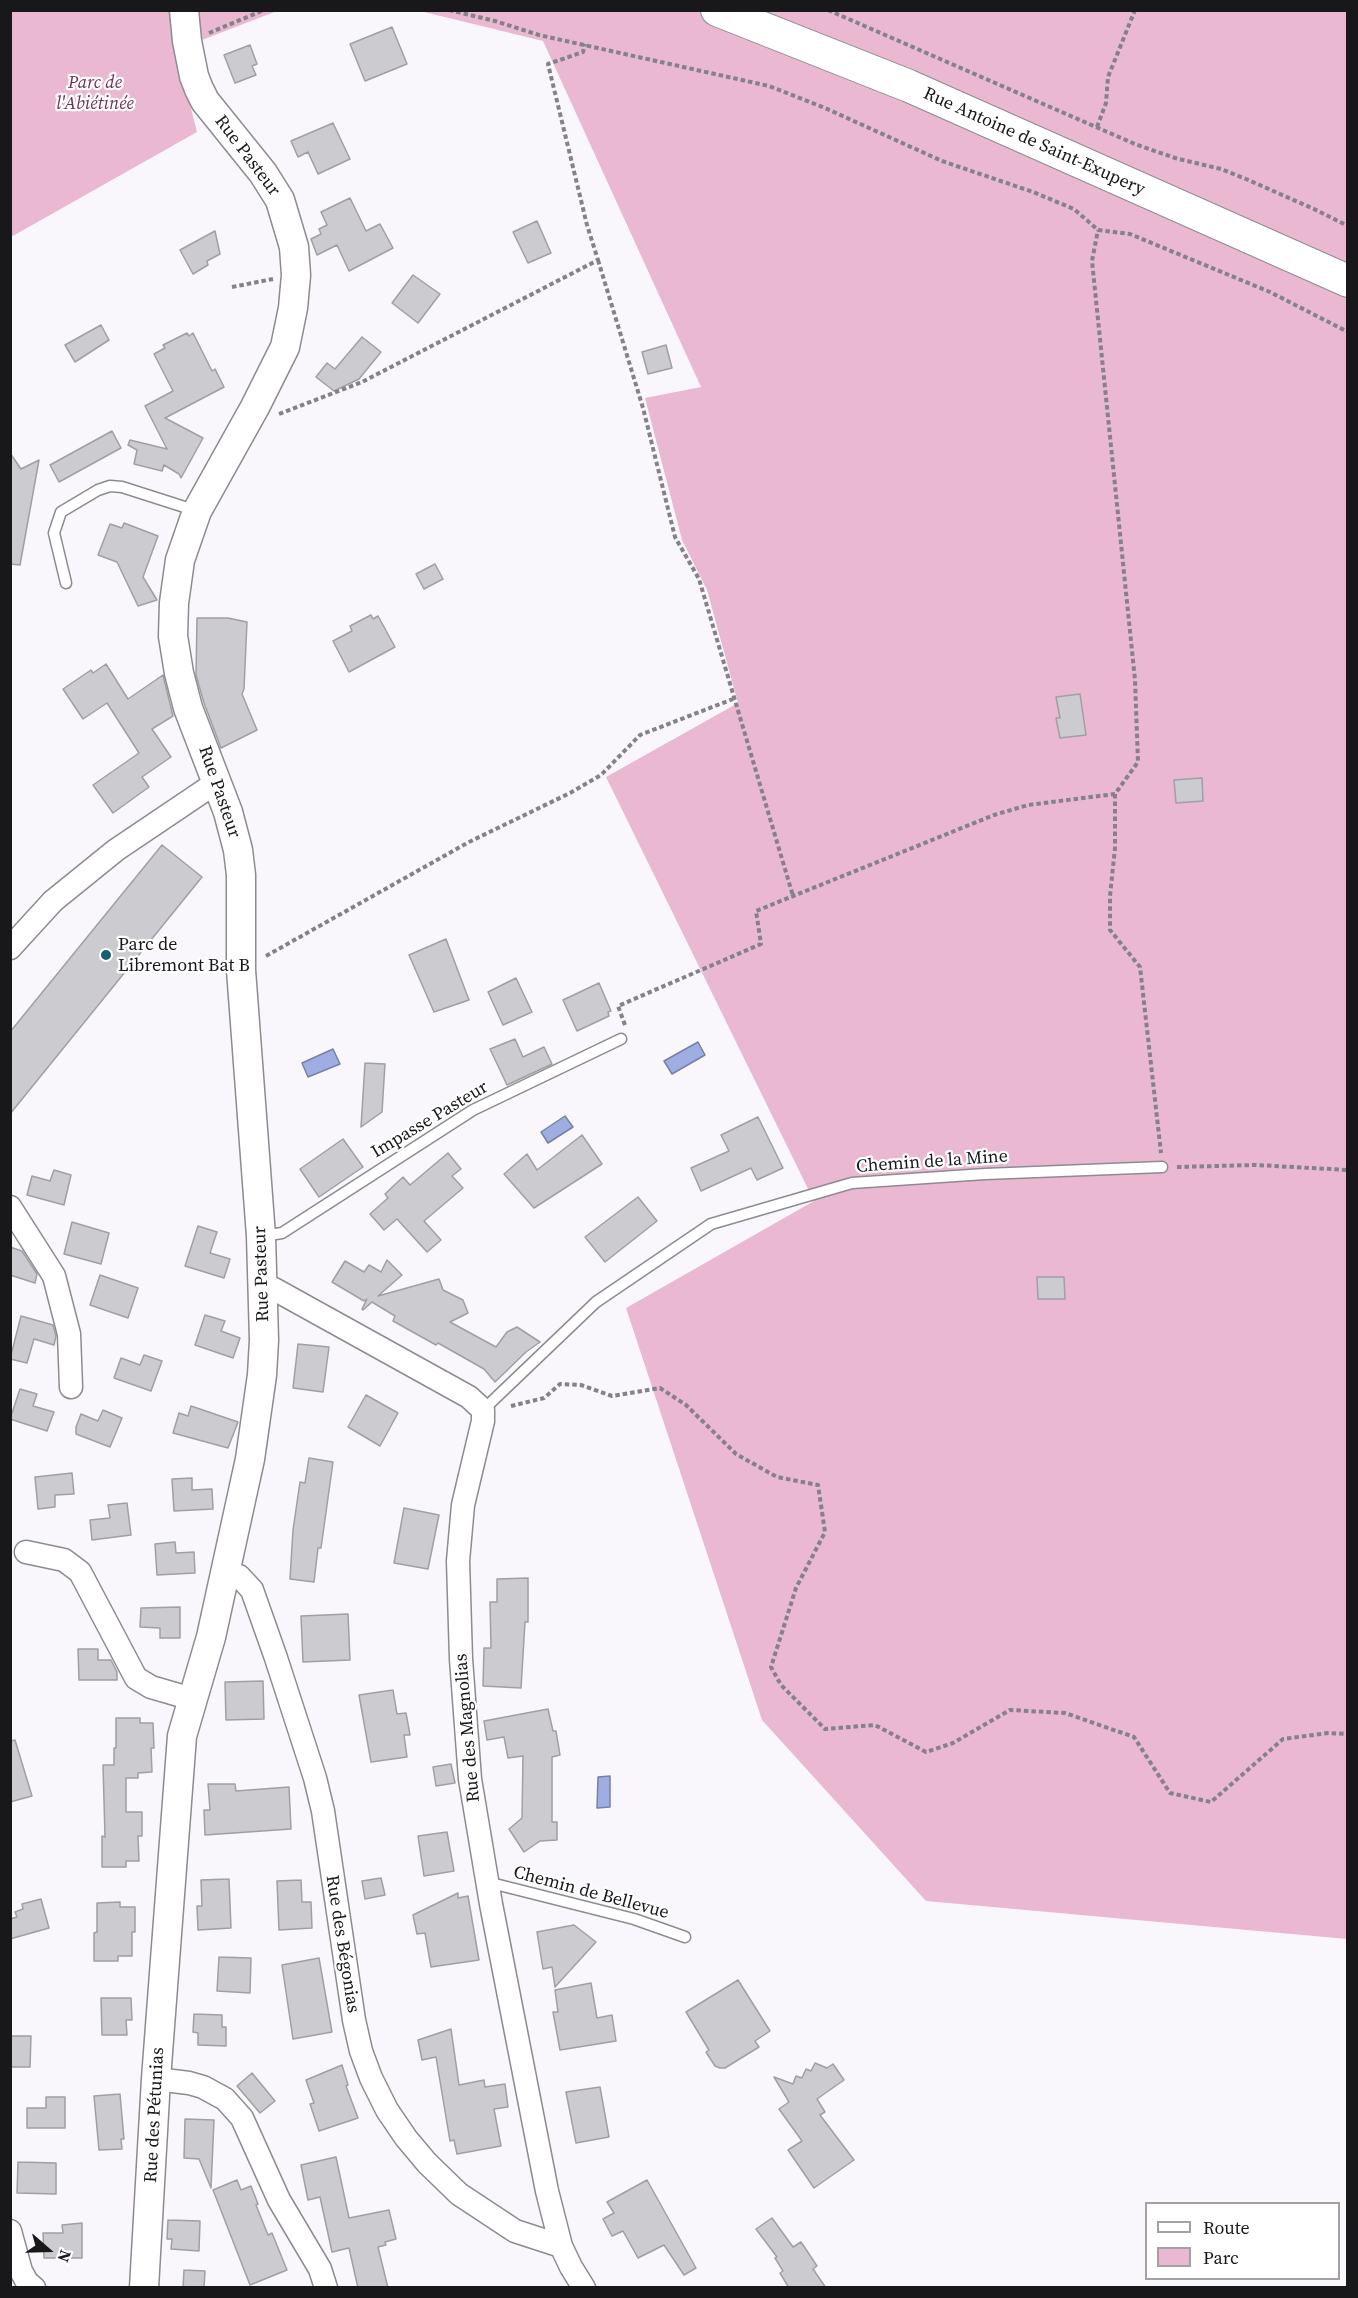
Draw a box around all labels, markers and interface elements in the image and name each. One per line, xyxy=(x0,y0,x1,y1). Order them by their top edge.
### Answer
park label: Parc de l'Abiétinée xyxy=(56,72,134,115)
street label: Rue Antoine de Saint-Exupery xyxy=(920,83,1148,201)
street label: Rue Pasteur xyxy=(210,111,284,201)
street label: Rue Pasteur xyxy=(193,743,245,841)
place label: Parc de Libremont Bat B xyxy=(118,934,250,976)
marker: Parc de Libremont Bat B xyxy=(99,948,113,962)
street label: Impasse Pasteur xyxy=(368,1077,492,1163)
street label: Chemin de la Mine xyxy=(856,1146,1008,1178)
street label: Rue Pasteur xyxy=(250,1226,274,1322)
street label: Rue des Magnolias xyxy=(451,1653,485,1803)
street label: Chemin de Bellevue xyxy=(511,1862,671,1924)
street label: Rue des Bégonias xyxy=(320,1873,364,2015)
street label: Rue des Pétunias xyxy=(141,2047,169,2183)
legend xyxy=(1145,2202,1340,2280)
text: Route xyxy=(1203,2215,1250,2240)
north arrow xyxy=(18,2220,78,2280)
text: Parc xyxy=(1203,2245,1239,2270)
text: N xyxy=(53,2247,77,2265)

